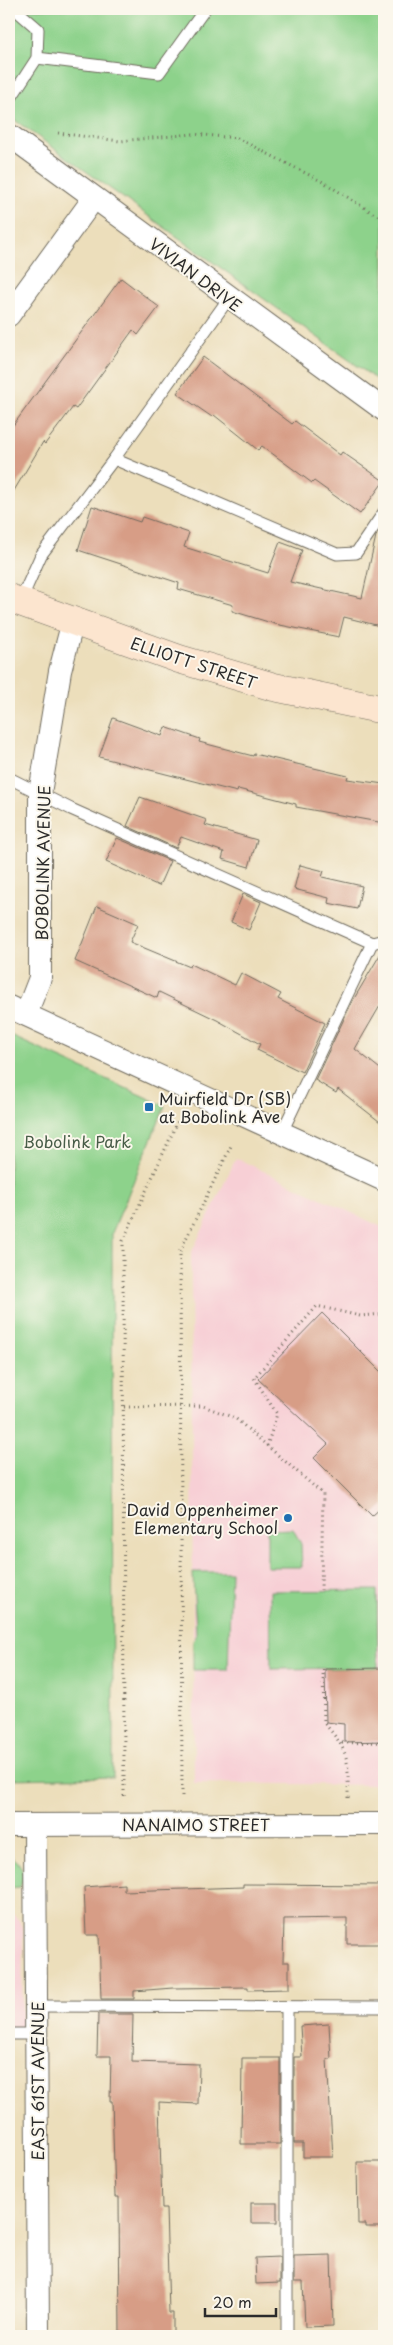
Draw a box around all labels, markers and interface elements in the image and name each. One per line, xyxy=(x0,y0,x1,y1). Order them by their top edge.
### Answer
street label: VIVIAN DRIVE xyxy=(145,231,247,317)
street label: ELLIOTT STREET xyxy=(128,630,260,694)
street label: BOBOLINK AVENUE xyxy=(29,785,55,941)
place label: Muirfield Dr (SB) at Bobolink Ave xyxy=(159,1086,291,1128)
marker: Muirfield Dr (SB) at Bobolink Ave xyxy=(143,1101,155,1113)
park label: Bobolink Park xyxy=(23,1129,131,1153)
place label: David Oppenheimer Elementary School xyxy=(126,1497,279,1539)
marker: David Oppenheimer Elementary School xyxy=(282,1512,294,1524)
street label: NANAIMO STREET xyxy=(122,1812,270,1836)
street label: EAST 61ST AVENUE xyxy=(25,2002,49,2160)
scale bar xyxy=(205,2285,277,2317)
text: 20 m xyxy=(213,2290,252,2313)

